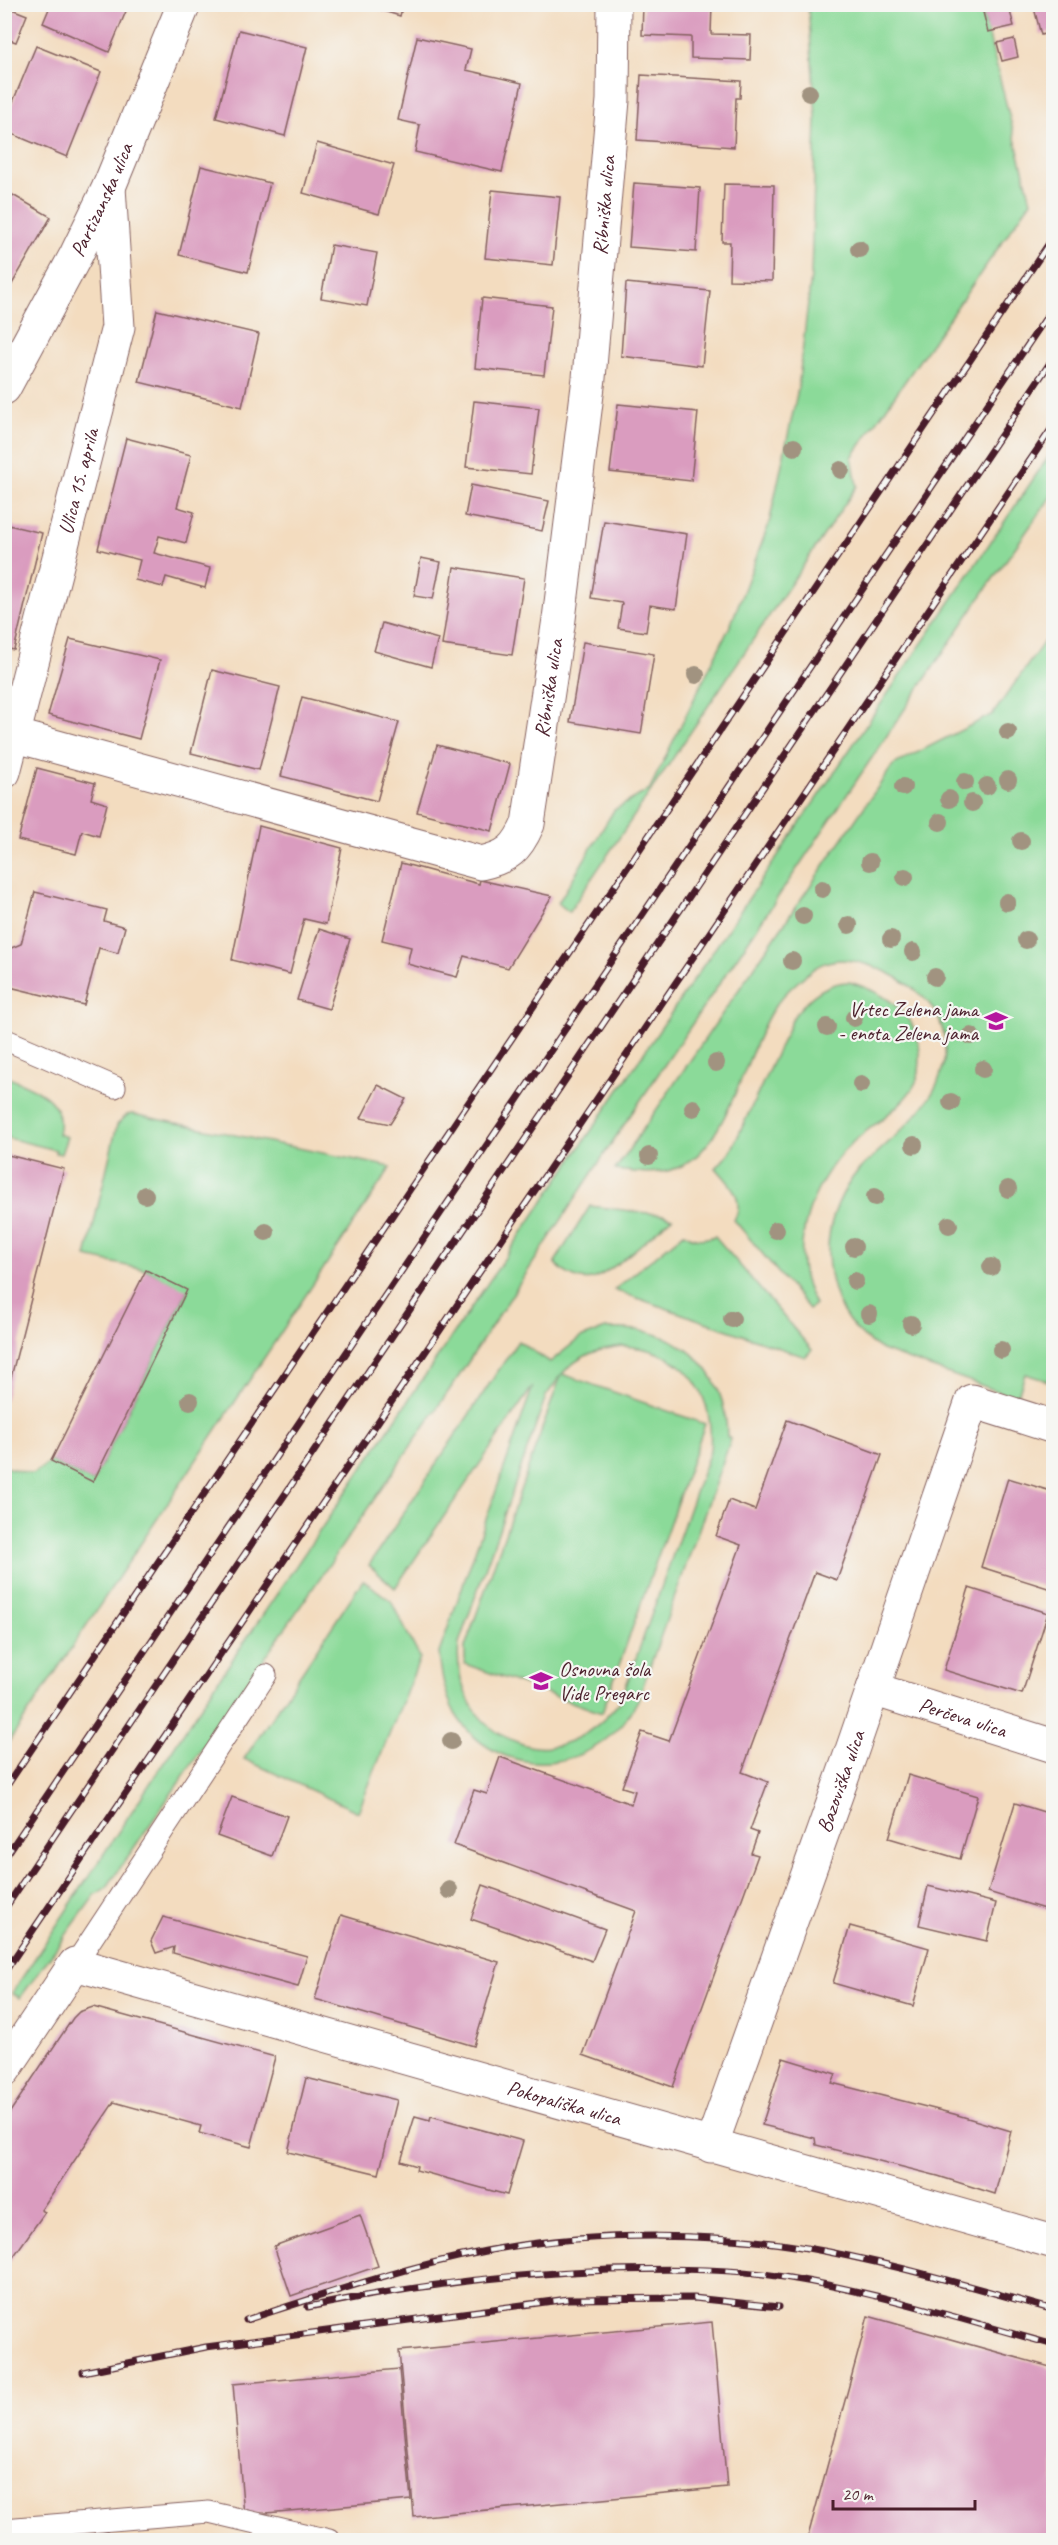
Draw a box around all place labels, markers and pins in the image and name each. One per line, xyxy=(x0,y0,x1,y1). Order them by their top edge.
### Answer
place label: Vrtec Zelena jama - enota Zelena jama xyxy=(838,996,980,1046)
school or university icon: Vrtec Zelena jama - enota Zelena jama xyxy=(983,1008,1009,1034)
place label: Osnovna šola Vide Pregarc xyxy=(559,1656,652,1706)
school or university icon: Osnovna šola Vide Pregarc xyxy=(528,1668,554,1694)

